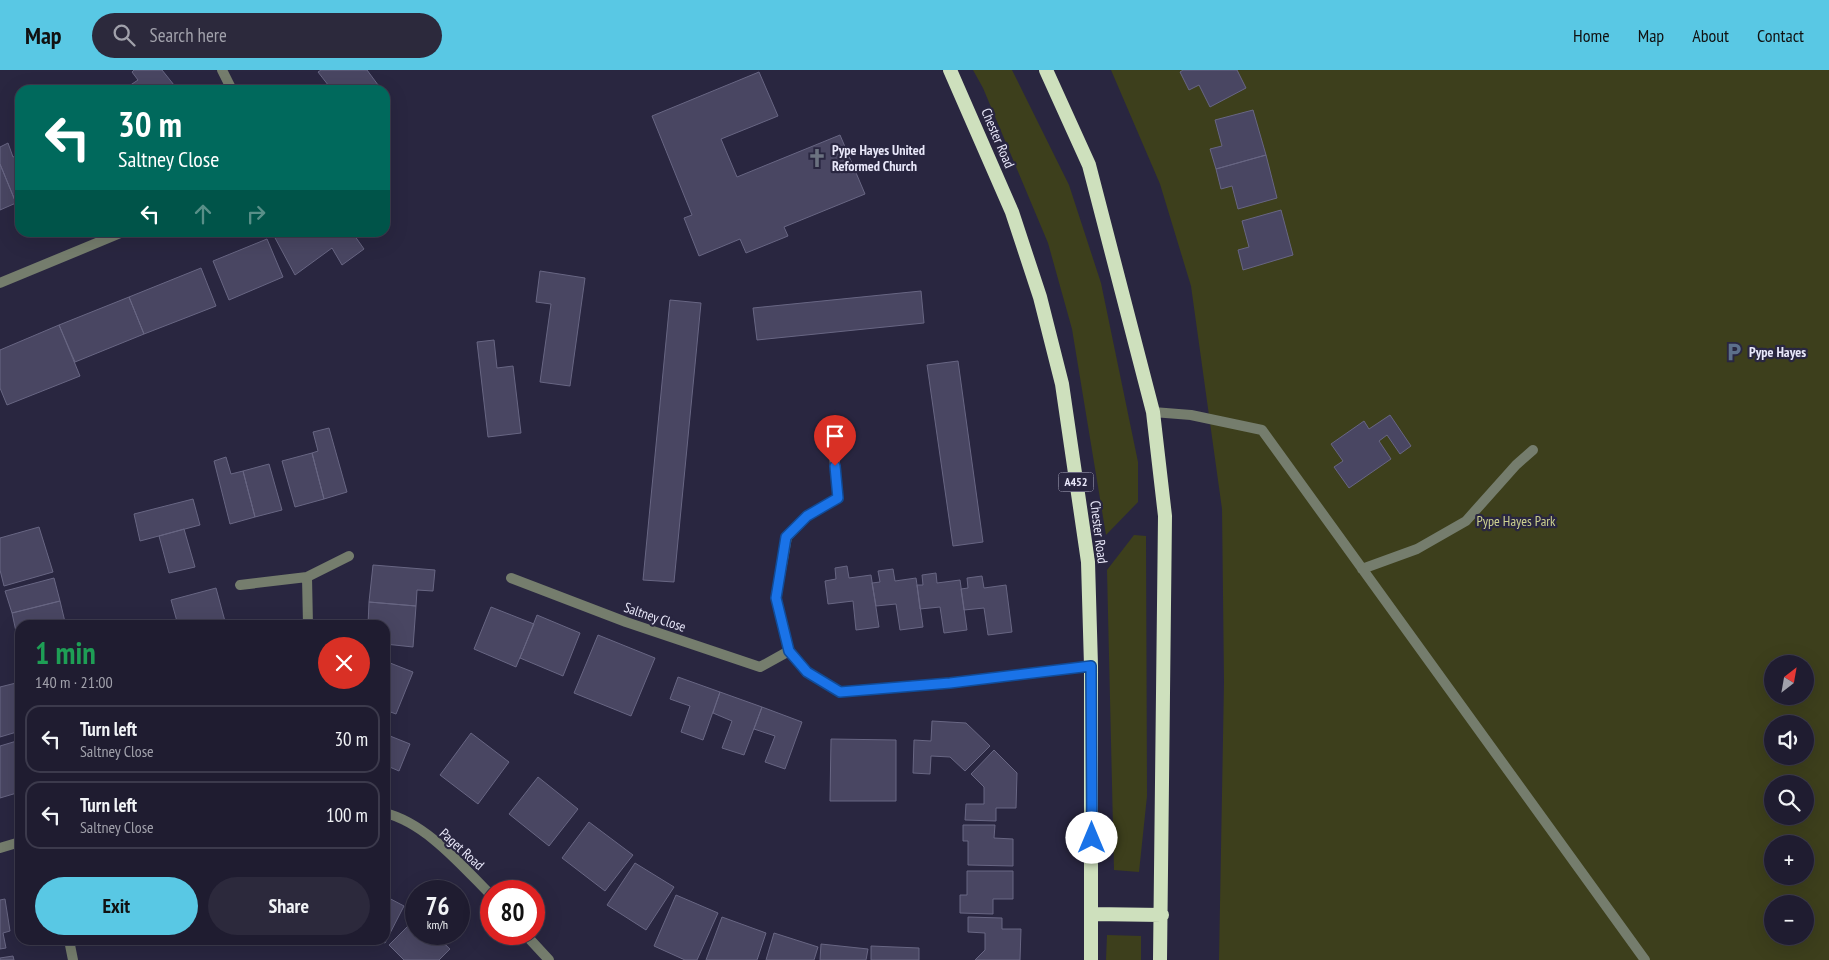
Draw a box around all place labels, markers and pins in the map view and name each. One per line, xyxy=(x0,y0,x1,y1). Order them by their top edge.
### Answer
place label: Pype Hayes United Reformed Church xyxy=(832,141,925,175)
church icon: Pype Hayes United Reformed Church xyxy=(806,147,828,169)
parking icon: Pype Hayes xyxy=(1723,341,1745,363)
place label: Pype Hayes xyxy=(1749,343,1806,361)
pin xyxy=(814,415,856,466)

